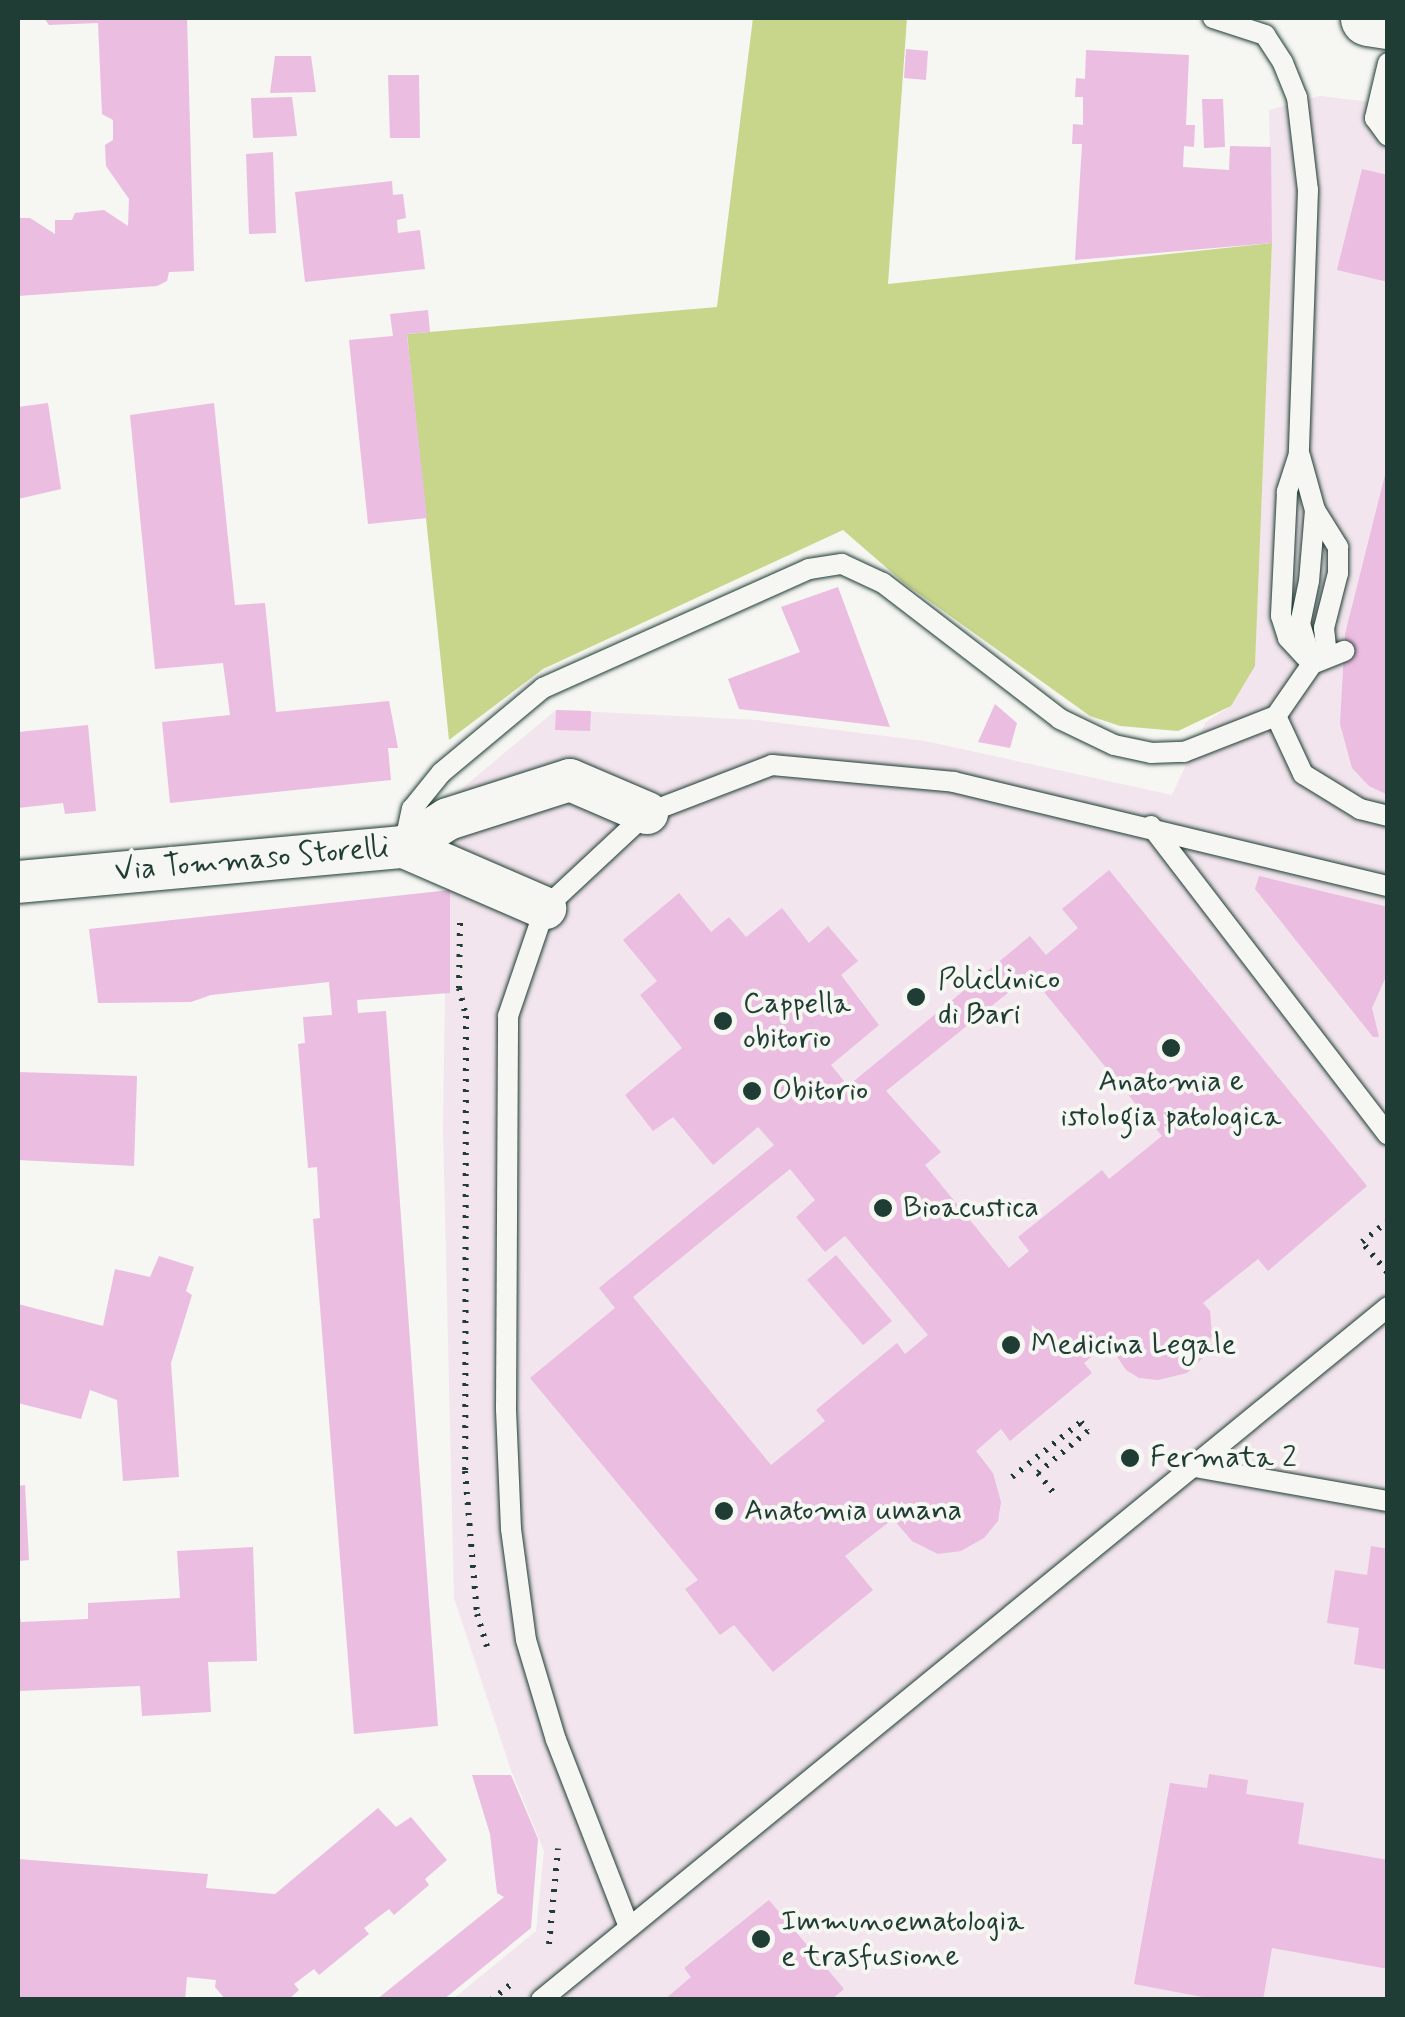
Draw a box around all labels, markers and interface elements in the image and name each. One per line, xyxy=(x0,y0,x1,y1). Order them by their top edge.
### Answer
street label: Via Tommaso Storelli xyxy=(113,830,391,890)
place label: Policlinico di Bari xyxy=(938,962,1060,1032)
marker: Policlinico di Bari xyxy=(903,984,929,1010)
place label: Cappella obitorio xyxy=(743,986,851,1056)
marker: Cappella obitorio xyxy=(712,1010,734,1032)
marker: Anatomia e istologia patologica xyxy=(1160,1037,1182,1059)
place label: Anatomia e istologia patologica xyxy=(1062,1064,1280,1134)
place label: Obitorio xyxy=(772,1073,868,1109)
marker: Obitorio xyxy=(741,1080,763,1102)
place label: Bioacustica xyxy=(903,1190,1039,1226)
marker: Bioacustica xyxy=(872,1197,894,1219)
place label: Medicina Legale xyxy=(1031,1327,1234,1363)
marker: Medicina Legale xyxy=(1000,1334,1022,1356)
place label: Fermata 2 xyxy=(1150,1440,1297,1476)
marker: Fermata 2 xyxy=(1119,1447,1141,1469)
place label: Anatomia umana xyxy=(744,1493,961,1529)
marker: Anatomia umana xyxy=(713,1500,735,1522)
place label: Immunoematologia e trasfusione xyxy=(781,1904,1024,1974)
marker: Immunoematologia e trasfusione xyxy=(750,1928,772,1950)

